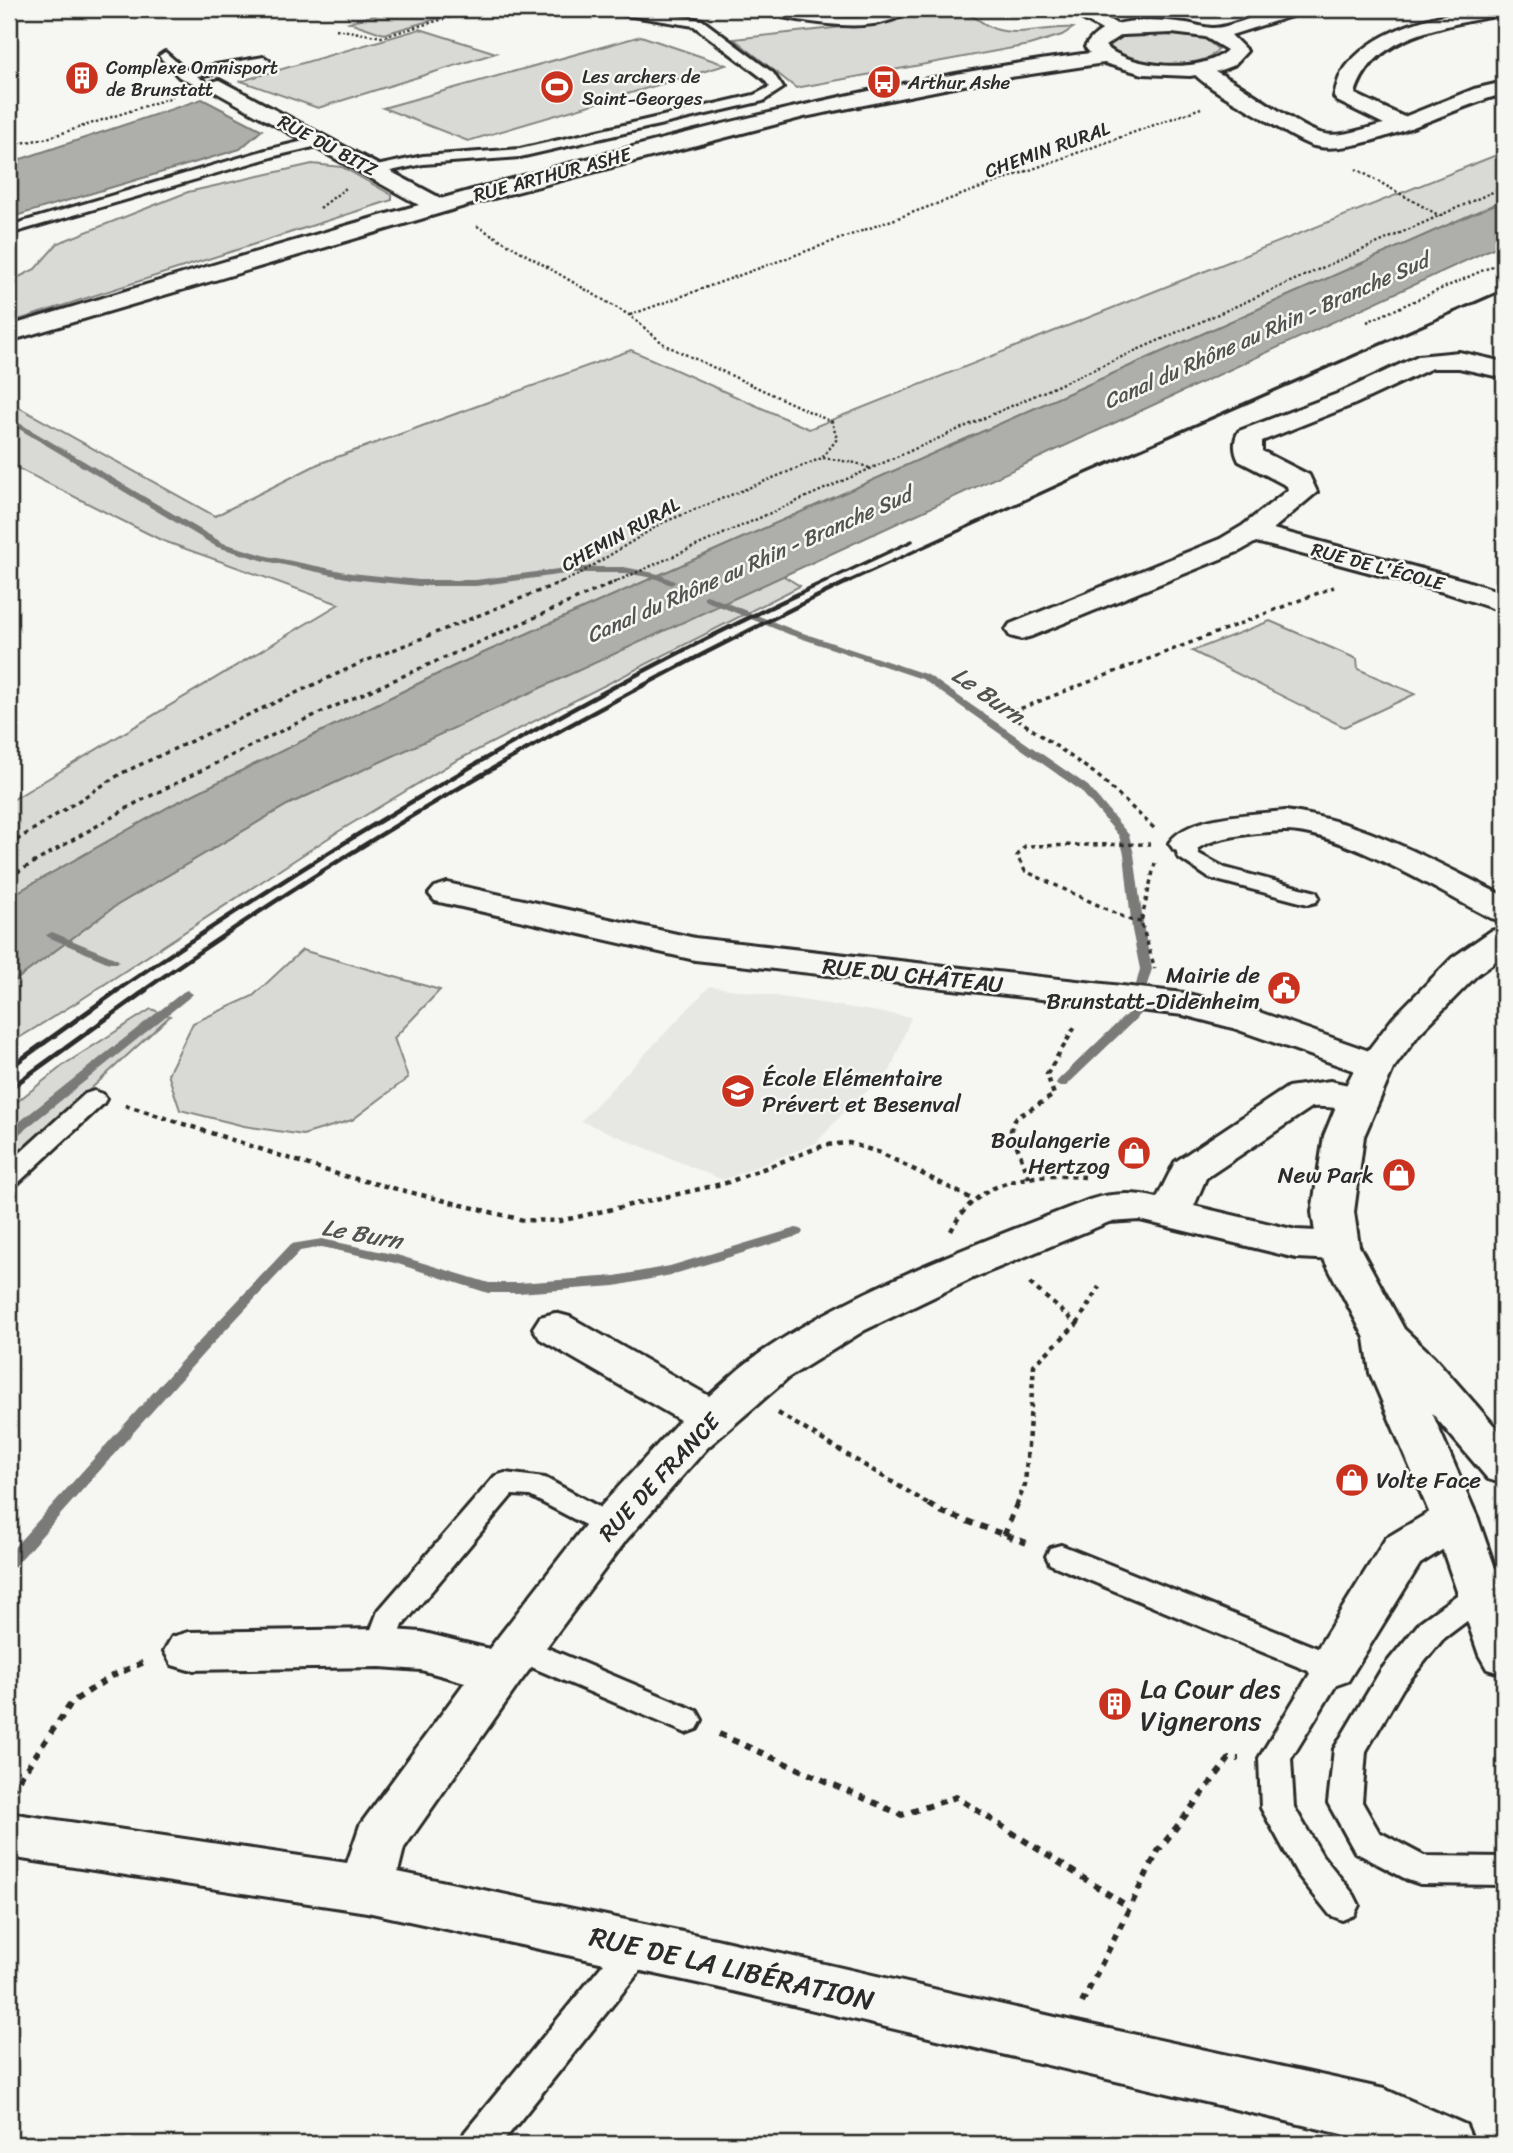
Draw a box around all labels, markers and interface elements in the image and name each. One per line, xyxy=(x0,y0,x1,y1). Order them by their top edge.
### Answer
place label: Complexe Omnisport de Brunstatt xyxy=(106,51,278,106)
building icon: Complexe Omnisport de Brunstatt xyxy=(63,59,101,97)
place label: Les archers de Saint-Georges xyxy=(582,60,703,115)
bus stop icon: Arthur Ashe xyxy=(865,63,903,101)
place label: Arthur Ashe xyxy=(907,66,1011,99)
sports icon: Les archers de Saint-Georges xyxy=(538,68,576,106)
street label: RUE DU BITZ xyxy=(272,105,384,186)
street label: CHEMIN RURAL xyxy=(980,111,1115,187)
street label: RUE ARTHUR ASHE xyxy=(470,137,636,211)
water label: Canal du Rhône au Rhin - Branche Sud xyxy=(1097,240,1440,420)
water label: Canal du Rhône au Rhin - Branche Sud xyxy=(580,474,923,654)
street label: CHEMIN RURAL xyxy=(555,488,686,581)
street label: RUE DE L'ÉCOLE xyxy=(1308,533,1449,600)
water label: Le Burn xyxy=(943,655,1036,737)
street label: RUE DU CHÂTEAU xyxy=(820,946,1006,1005)
place label: Mairie de Brunstatt-Didenheim xyxy=(1046,955,1260,1022)
public building icon: Mairie de Brunstatt-Didenheim xyxy=(1265,969,1303,1007)
place label: École Elémentaire Prévert et Besenval xyxy=(762,1058,962,1125)
school or university icon: École Elémentaire Prévert et Besenval xyxy=(719,1072,757,1110)
place label: Boulangerie Hertzog xyxy=(991,1120,1110,1187)
shop icon: Boulangerie Hertzog xyxy=(1115,1134,1153,1172)
place label: New Park xyxy=(1278,1155,1374,1196)
shop icon: New Park xyxy=(1380,1156,1418,1194)
water label: Le Burn xyxy=(319,1206,408,1262)
street label: RUE DE FRANCE xyxy=(588,1402,731,1552)
place label: Volte Face xyxy=(1376,1460,1481,1501)
shop icon: Volte Face xyxy=(1333,1461,1371,1499)
place label: La Cour des Vignerons xyxy=(1140,1664,1281,1745)
building icon: La Cour des Vignerons xyxy=(1096,1685,1134,1723)
street label: RUE DE LA LIBÉRATION xyxy=(585,1912,879,2025)

